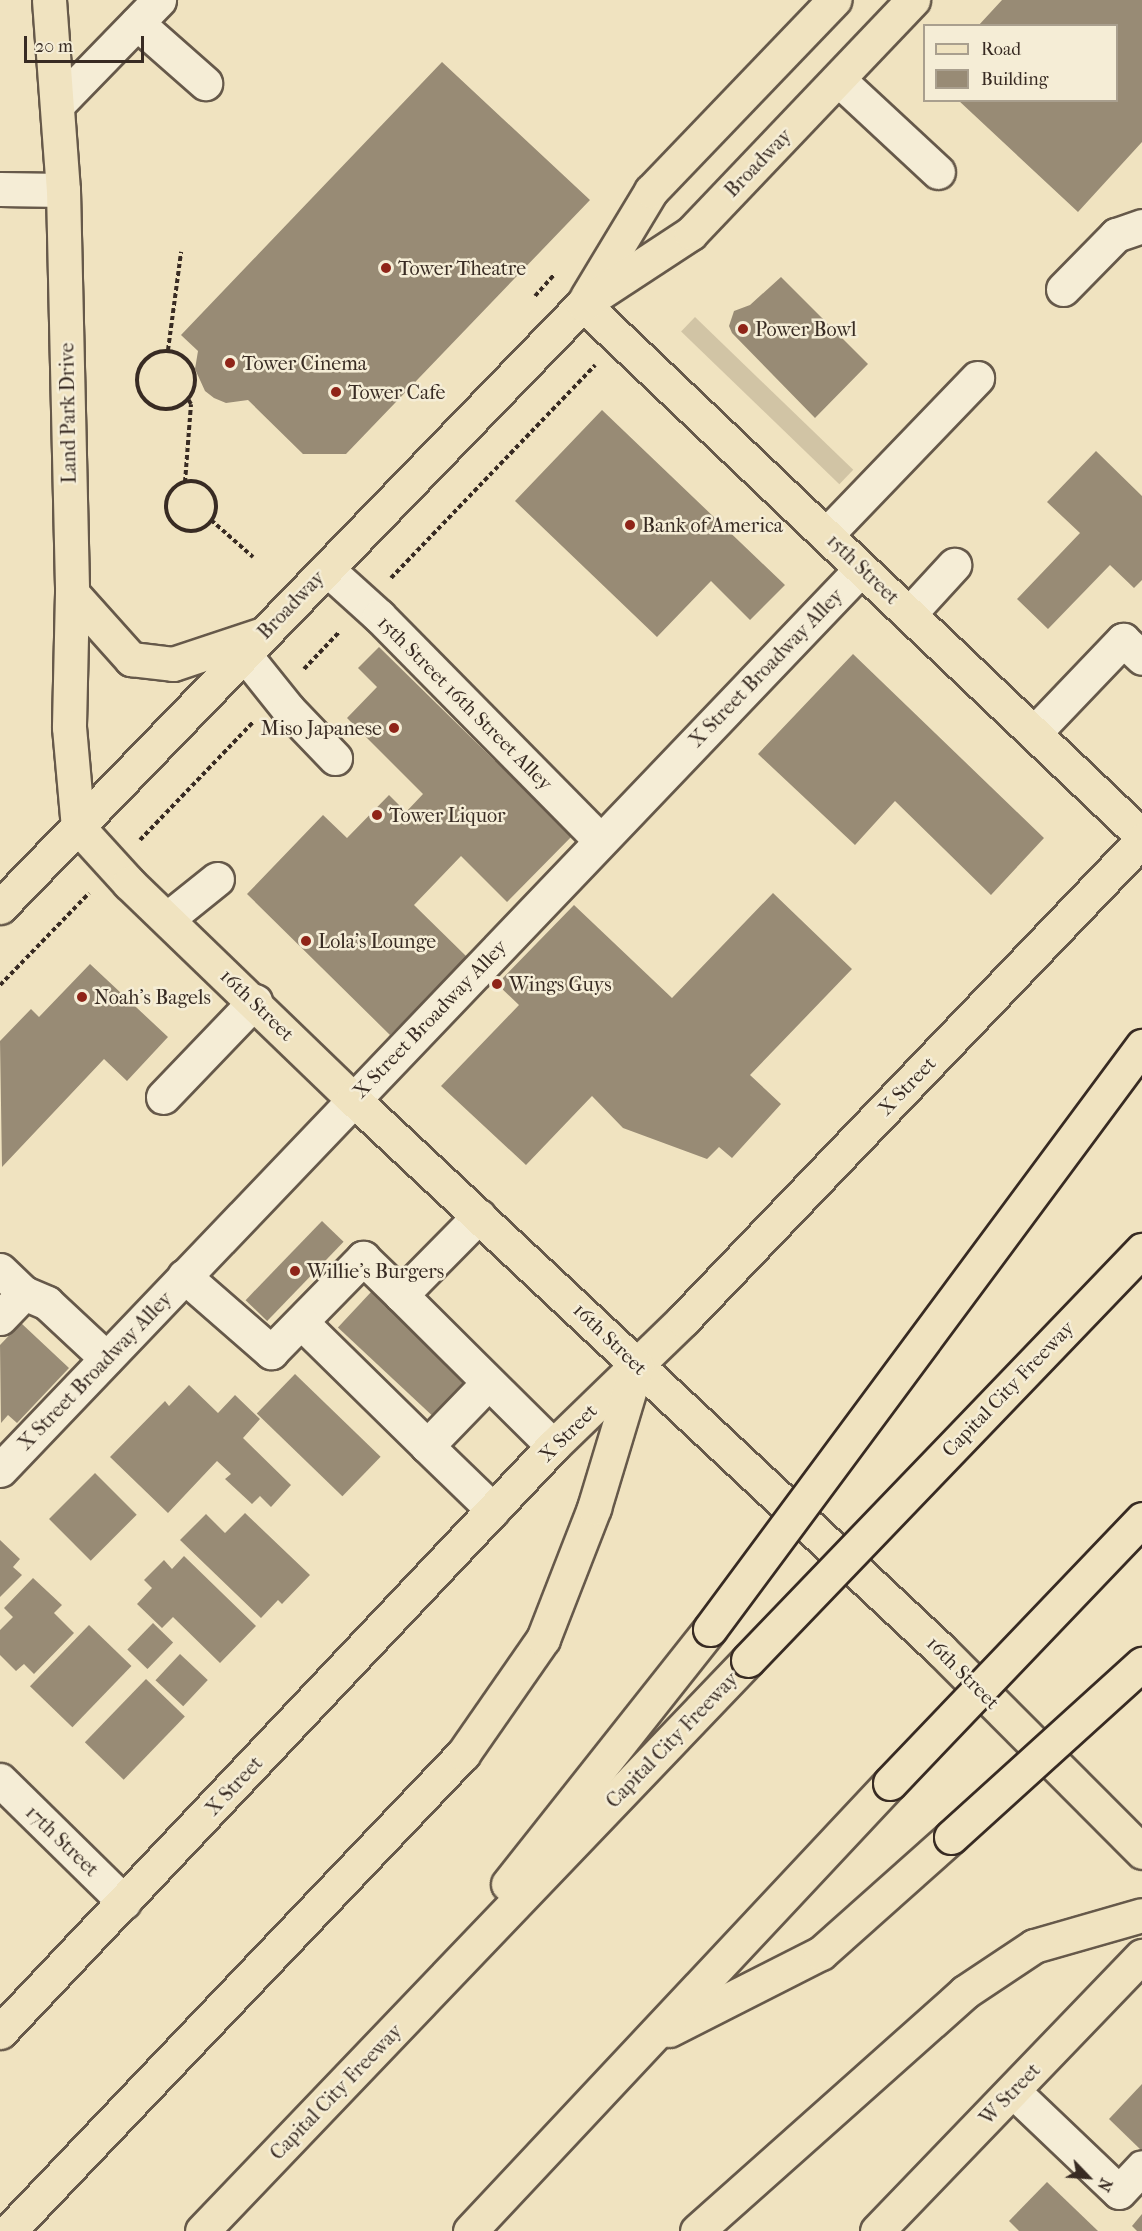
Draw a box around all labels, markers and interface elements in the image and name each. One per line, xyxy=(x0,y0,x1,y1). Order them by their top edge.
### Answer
scale bar xyxy=(27,24,147,62)
legend xyxy=(923,24,1118,102)
text: 20 m xyxy=(35,36,73,57)
text: Road xyxy=(981,39,1021,60)
text: Building xyxy=(981,69,1048,90)
street label: Broadway xyxy=(720,124,796,202)
place label: Tower Theatre xyxy=(398,256,526,280)
marker: Tower Theatre xyxy=(379,261,393,275)
place label: Power Bowl xyxy=(755,317,857,341)
marker: Power Bowl xyxy=(736,322,750,336)
street label: Land Park Drive xyxy=(55,342,81,484)
place label: Tower Cinema xyxy=(242,351,367,375)
marker: Tower Cinema xyxy=(223,356,237,370)
place label: Tower Cafe xyxy=(348,380,445,404)
marker: Tower Cafe xyxy=(329,385,343,399)
place label: Bank of America xyxy=(642,513,783,537)
marker: Bank of America xyxy=(623,518,637,532)
street label: 15th Street xyxy=(822,529,904,609)
street label: Broadway xyxy=(253,566,329,644)
street label: X Street Broadway Alley xyxy=(684,584,848,752)
street label: 15th Street 16th Street Alley xyxy=(373,611,557,795)
place label: Miso Japanese xyxy=(261,716,382,740)
marker: Miso Japanese xyxy=(387,721,401,735)
place label: Tower Liquor xyxy=(389,803,505,827)
marker: Tower Liquor xyxy=(370,808,384,822)
place label: Lola's Lounge xyxy=(318,929,436,953)
marker: Lola's Lounge xyxy=(299,934,313,948)
street label: X Street Broadway Alley xyxy=(348,935,512,1103)
street label: 16th Street xyxy=(215,964,299,1046)
place label: Wings Guys xyxy=(509,972,612,996)
marker: Wings Guys xyxy=(490,977,504,991)
place label: Noah's Bagels xyxy=(94,985,211,1009)
marker: Noah's Bagels xyxy=(75,990,89,1004)
street label: X Street xyxy=(873,1052,941,1120)
place label: Willie's Burgers xyxy=(307,1259,444,1283)
marker: Willie's Burgers xyxy=(288,1264,302,1278)
street label: X Street Broadway Alley xyxy=(13,1287,177,1455)
street label: 16th Street xyxy=(568,1298,652,1380)
street label: Capital City Freeway xyxy=(937,1316,1079,1462)
street label: X Street xyxy=(534,1399,602,1467)
street label: 16th Street xyxy=(922,1632,1004,1714)
street label: Capital City Freeway xyxy=(601,1667,743,1813)
street label: X Street xyxy=(200,1751,268,1821)
street label: 17th Street xyxy=(20,1800,104,1882)
street label: Capital City Freeway xyxy=(265,2019,407,2165)
street label: W Street xyxy=(975,2058,1045,2130)
north arrow xyxy=(1058,2147,1118,2207)
text: N xyxy=(1094,2175,1116,2194)

